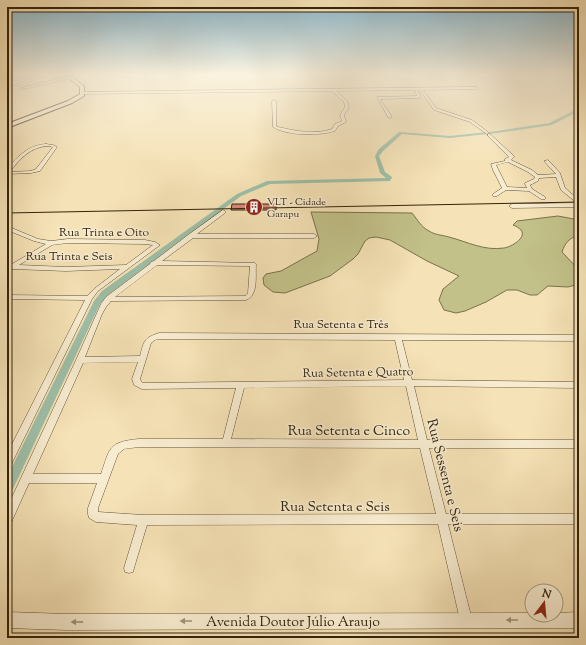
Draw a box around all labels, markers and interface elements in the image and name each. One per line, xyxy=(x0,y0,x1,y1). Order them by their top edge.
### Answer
place label: VLT - Cidade Garapu xyxy=(267,195,326,222)
building icon: VLT - Cidade Garapu xyxy=(244,197,264,217)
street label: Rua Trinta e Oito xyxy=(59,224,149,242)
street label: Rua Trinta e Seis xyxy=(26,248,113,266)
street label: Rua Setenta e Três xyxy=(293,316,389,334)
street label: Rua Setenta e Quatro xyxy=(303,363,414,383)
street label: Rua Sessenta e Seis xyxy=(420,417,468,534)
street label: Rua Setenta e Cinco xyxy=(288,422,410,442)
street label: Rua Setenta e Seis xyxy=(280,498,390,518)
north arrow xyxy=(524,583,564,623)
text: N xyxy=(539,585,553,603)
street label: Avenida Doutor Júlio Araujo xyxy=(206,613,380,633)
one-way arrow xyxy=(505,617,518,623)
one-way arrow xyxy=(179,618,192,624)
one-way arrow xyxy=(70,619,83,625)

